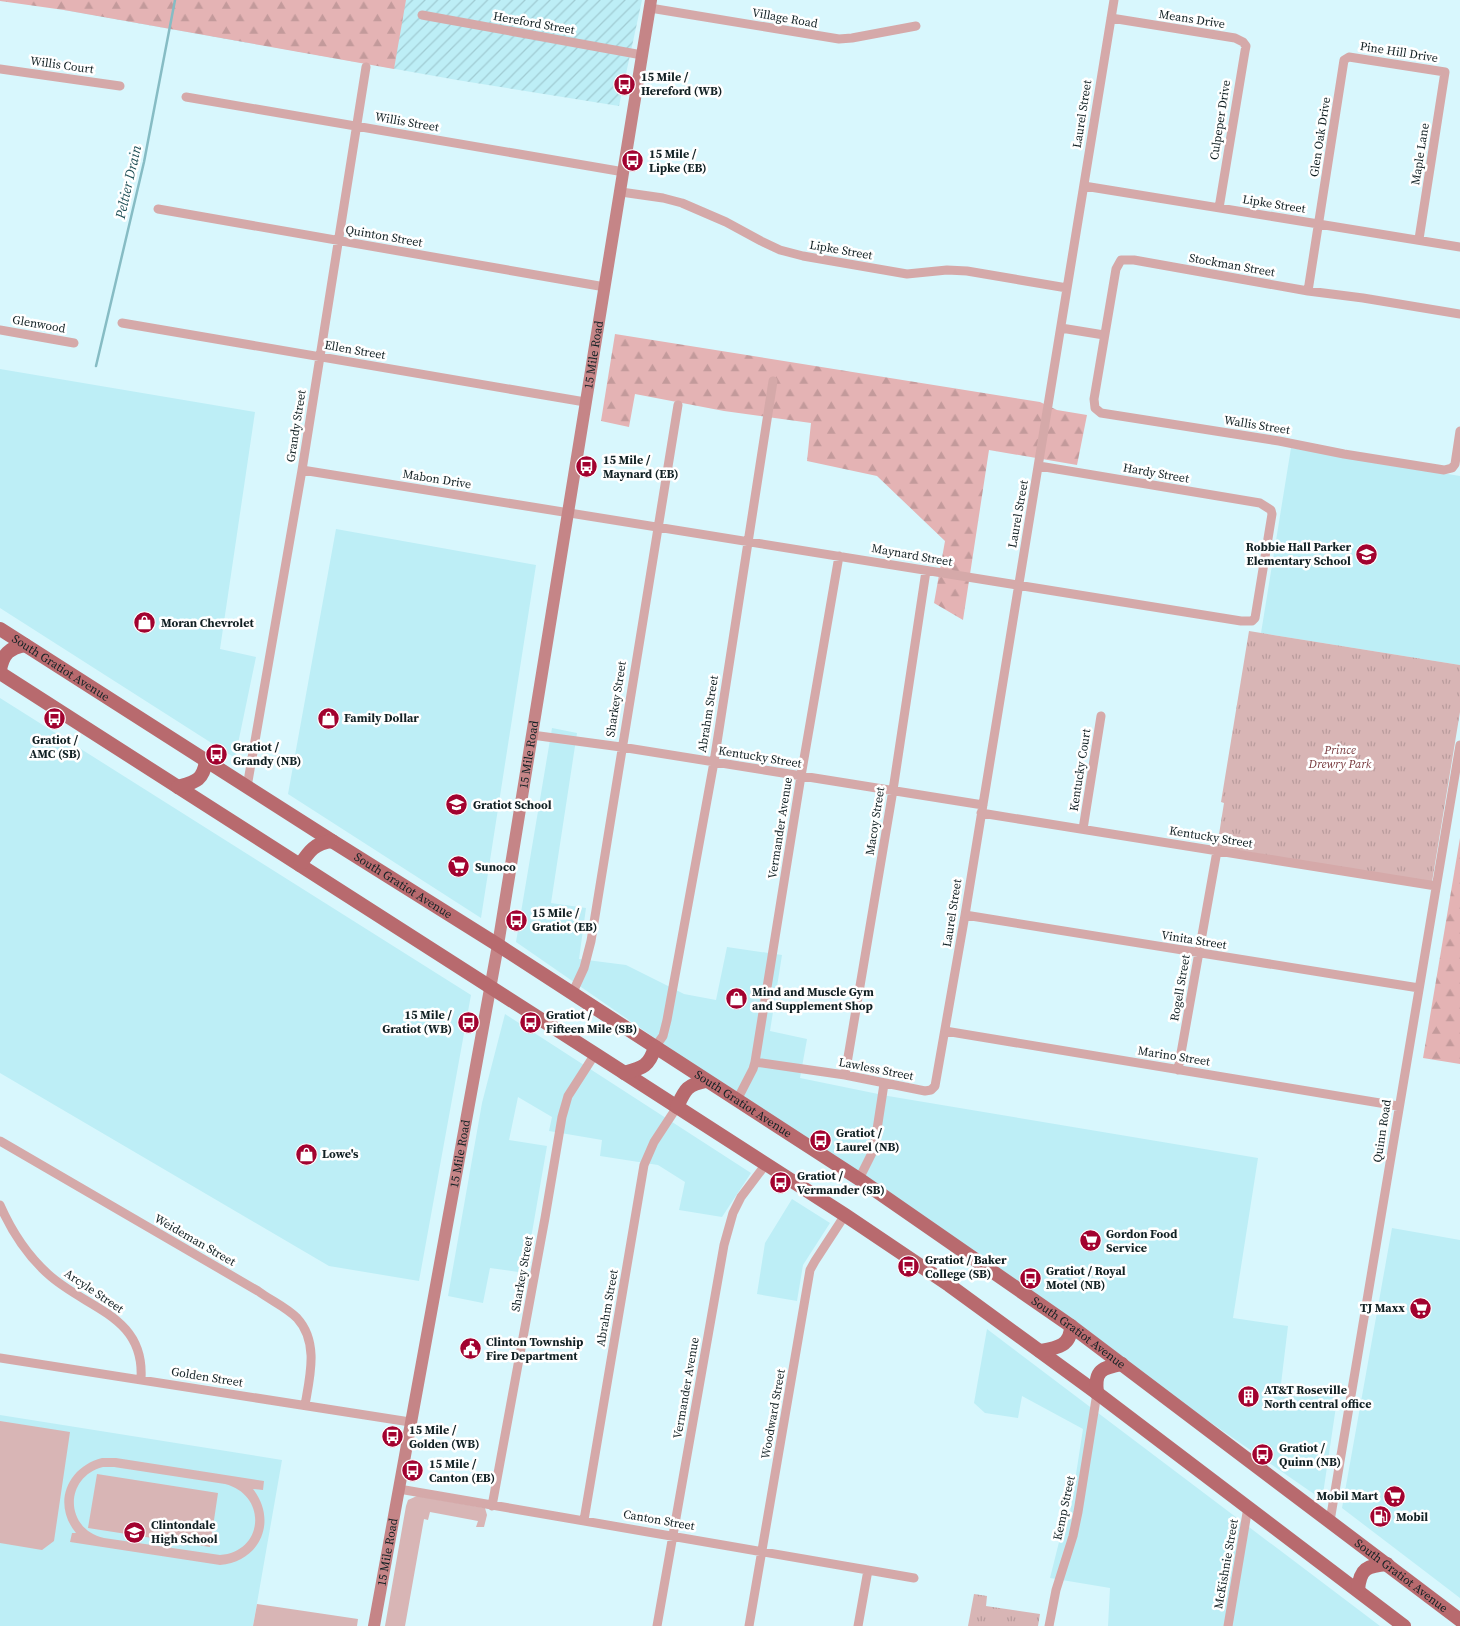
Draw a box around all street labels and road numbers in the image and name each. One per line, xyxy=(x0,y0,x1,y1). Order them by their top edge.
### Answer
street label: Village Road xyxy=(751,4,819,32)
street label: Means Drive xyxy=(1158,6,1226,32)
street label: Hereford Street xyxy=(492,8,576,38)
street label: Pine Hill Drive xyxy=(1359,38,1439,66)
street label: Willis Court xyxy=(29,53,95,77)
street label: Laurel Street xyxy=(1069,79,1095,149)
street label: Culpeper Drive xyxy=(1206,79,1234,161)
street label: Glen Oak Drive xyxy=(1306,96,1334,178)
street label: Willis Street xyxy=(374,109,440,136)
street label: Maple Lane xyxy=(1407,122,1433,186)
street label: Lipke Street xyxy=(1241,191,1307,217)
street label: Quinton Street xyxy=(344,221,424,251)
street label: Lipke Street xyxy=(808,237,874,263)
street label: Stockman Street xyxy=(1188,250,1276,280)
street label: Glenwood xyxy=(11,311,67,337)
street label: 15 Mile Road xyxy=(580,319,607,390)
street label: Ellen Street xyxy=(323,337,387,363)
street label: Grandy Street xyxy=(282,389,310,463)
street label: Wallis Street xyxy=(1223,412,1291,438)
street label: Hardy Street xyxy=(1122,459,1190,487)
street label: Mabon Drive xyxy=(402,466,472,492)
street label: Laurel Street xyxy=(1004,479,1032,549)
street label: Maynard Street xyxy=(870,540,954,570)
street label: South Gratiot Avenue xyxy=(9,631,113,705)
street label: Sharkey Street xyxy=(602,660,630,738)
street label: Abrahm Street xyxy=(694,674,722,754)
street label: 15 Mile Road xyxy=(515,719,542,790)
street label: Kentucky Court xyxy=(1066,727,1094,812)
street label: Kentucky Street xyxy=(717,743,803,771)
street label: Vermander Avenue xyxy=(764,776,796,880)
street label: Macoy Street xyxy=(862,786,888,856)
street label: Kentucky Street xyxy=(1168,823,1254,851)
street label: South Gratiot Avenue xyxy=(351,849,455,922)
street label: Laurel Street xyxy=(939,878,965,948)
street label: Vinita Street xyxy=(1160,927,1228,953)
street label: Rogell Street xyxy=(1166,953,1194,1023)
street label: Marino Street xyxy=(1137,1042,1211,1070)
street label: Lawless Street xyxy=(837,1054,915,1084)
street label: South Gratiot Avenue xyxy=(691,1067,795,1141)
street label: Quinn Road xyxy=(1369,1098,1395,1164)
street label: 15 Mile Road xyxy=(446,1118,474,1189)
street label: Weideman Street xyxy=(151,1210,239,1270)
street label: Sharkey Street xyxy=(507,1235,537,1313)
street label: Arcyle Street xyxy=(61,1265,127,1317)
street label: Abrahm Street xyxy=(592,1268,622,1348)
street label: South Gratiot Avenue xyxy=(1028,1293,1129,1372)
street label: Vermander Avenue xyxy=(669,1336,703,1440)
street label: Golden Street xyxy=(170,1363,244,1391)
street label: Woodward Street xyxy=(757,1368,789,1460)
street label: Kemp Street xyxy=(1049,1474,1079,1542)
street label: Canton Street xyxy=(622,1506,696,1534)
street label: 15 Mile Road xyxy=(373,1517,402,1588)
street label: McKishnie Street xyxy=(1210,1518,1242,1610)
street label: South Gratiot Avenue xyxy=(1351,1535,1451,1616)

